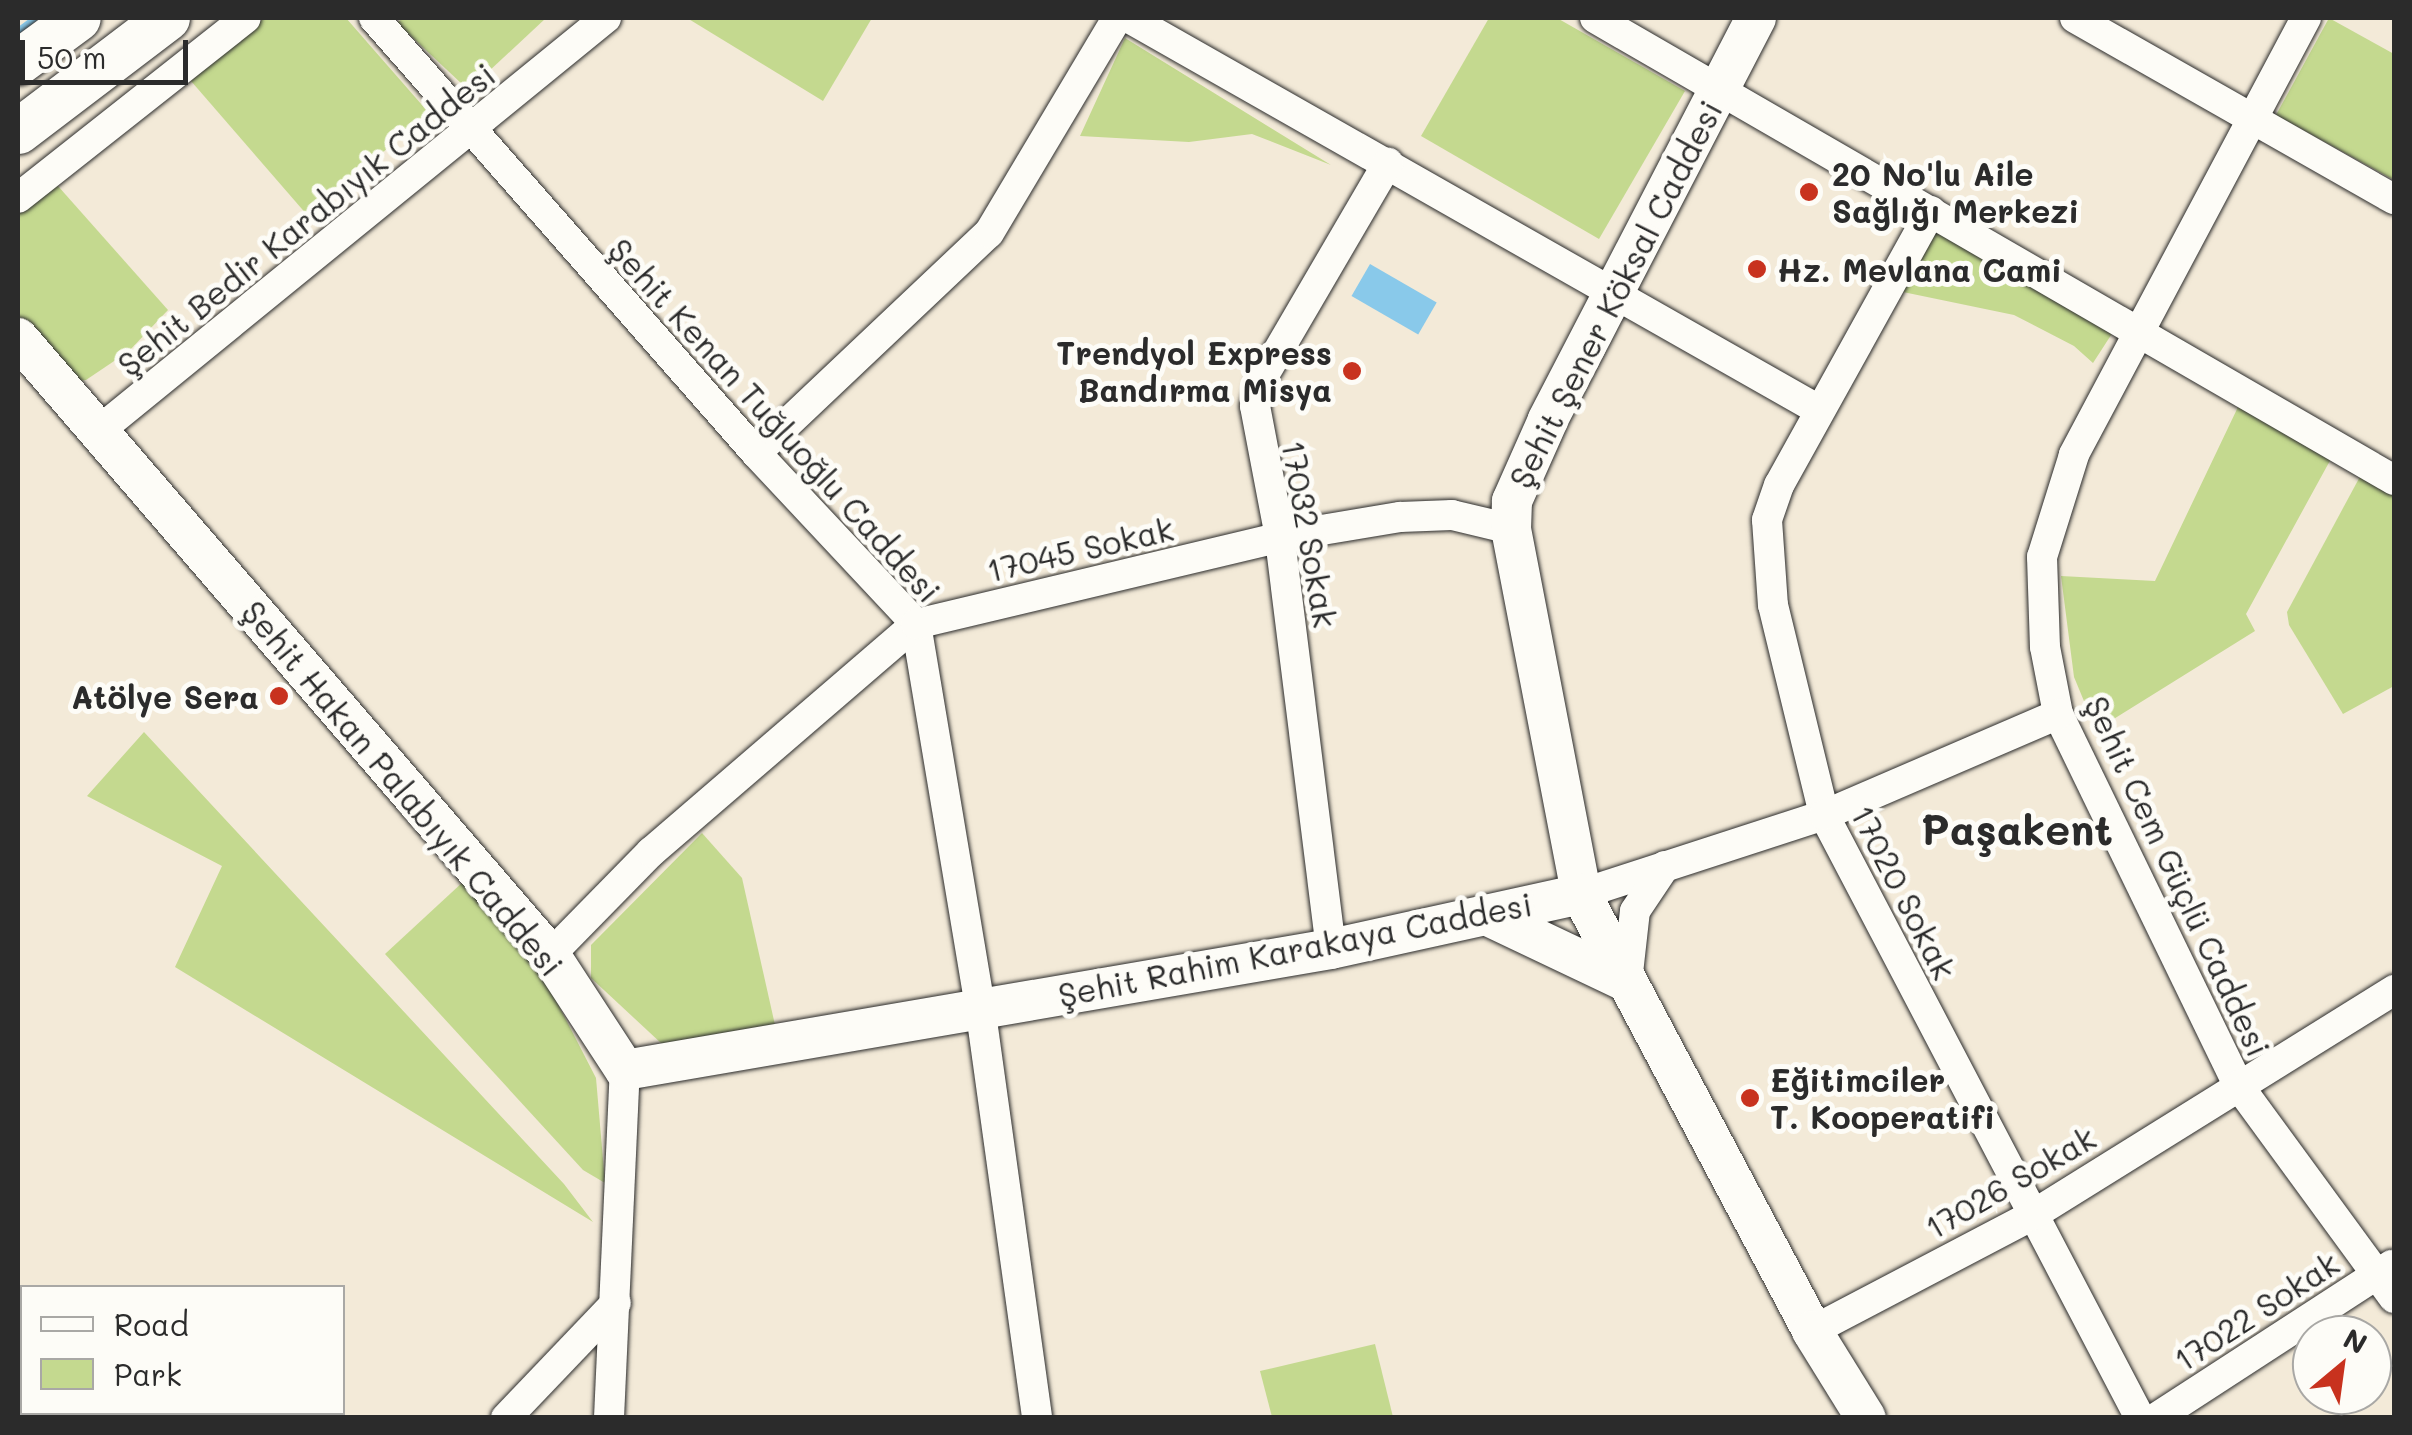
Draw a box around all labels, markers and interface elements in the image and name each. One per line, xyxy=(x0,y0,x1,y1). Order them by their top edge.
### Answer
scale bar xyxy=(25,20,192,82)
text: 50 m xyxy=(37,37,107,77)
street label: Şehit Bedir Karabıyık Caddesi xyxy=(110,55,502,383)
street label: Şehit Şener Köksal Caddesi xyxy=(1500,94,1730,494)
place label: 20 No'lu Aile Sağlığı Merkezi xyxy=(1832,155,2079,230)
marker: 20 No'lu Aile Sağlığı Merkezi xyxy=(1796,179,1822,205)
street label: Şehit Kenan Tuğluoğlu Caddesi xyxy=(601,230,949,610)
place label: Hz. Mevlana Cami xyxy=(1777,250,2062,288)
marker: Hz. Mevlana Cami xyxy=(1746,258,1768,280)
place label: Trendyol Express Bandırma Misya xyxy=(1056,334,1332,409)
marker: Trendyol Express Bandırma Misya xyxy=(1341,360,1363,382)
street label: 17032 Sokak xyxy=(1275,437,1345,631)
street label: 17045 Sokak xyxy=(983,509,1177,589)
street label: Şehit Hakan Palabıyık Caddesi xyxy=(235,593,571,983)
place label: Atölye Sera xyxy=(71,677,259,715)
marker: Atölye Sera xyxy=(268,685,290,707)
street label: Şehit Cem Güçlü Caddesi xyxy=(2078,690,2278,1062)
street label: 17020 Sokak xyxy=(1844,798,1964,986)
district label: Paşakent xyxy=(1921,804,2113,854)
street label: Şehit Rahim Karakaya Caddesi xyxy=(1055,884,1535,1014)
place label: Eğitimciler T. Kooperatifi xyxy=(1770,1061,1995,1136)
marker: Eğitimciler T. Kooperatifi xyxy=(1739,1087,1761,1109)
street label: 17026 Sokak xyxy=(1918,1118,2102,1246)
street label: 17022 Sokak xyxy=(2166,1244,2346,1378)
legend xyxy=(20,1285,345,1415)
text: Road xyxy=(114,1304,189,1344)
north arrow xyxy=(2292,1315,2392,1415)
text: N xyxy=(2338,1320,2374,1361)
text: Park xyxy=(114,1354,182,1394)

